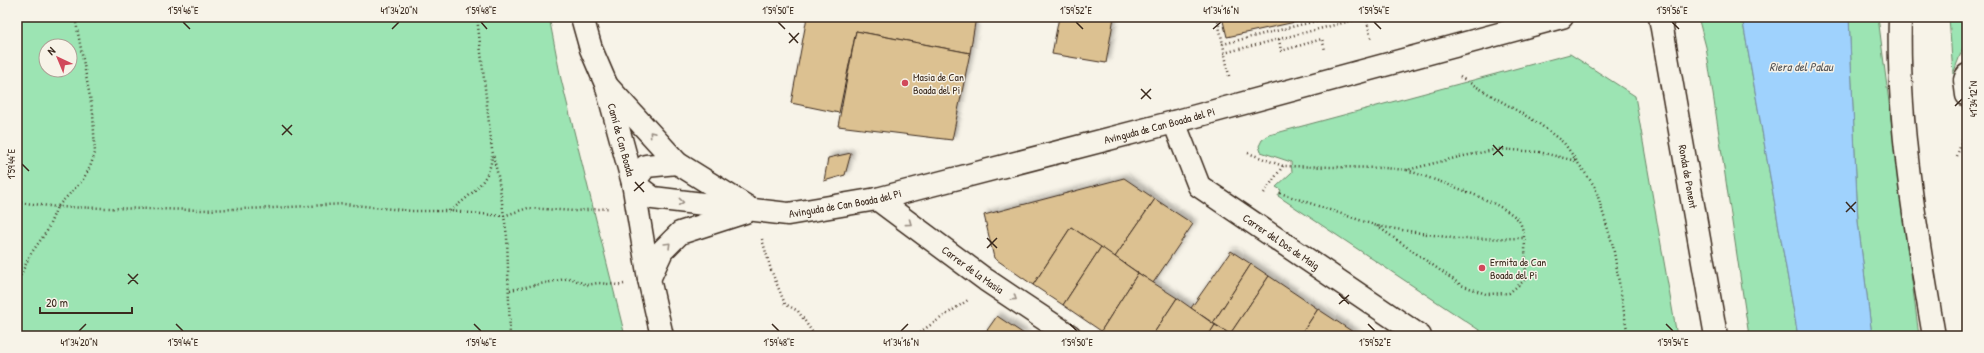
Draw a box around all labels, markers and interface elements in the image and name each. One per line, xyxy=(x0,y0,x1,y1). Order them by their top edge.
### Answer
text: 1°59'46"E xyxy=(168,4,199,17)
text: 41°34'20"N xyxy=(380,4,418,17)
text: 1°59'48"E xyxy=(465,4,497,17)
text: 1°59'50"E xyxy=(762,4,794,17)
text: 1°59'52"E xyxy=(1060,4,1093,17)
text: 41°34'16"N xyxy=(1203,4,1239,17)
text: 1°59'54"E xyxy=(1359,4,1390,17)
text: 1°59'56"E xyxy=(1656,4,1688,17)
north arrow xyxy=(38,38,78,78)
text: N xyxy=(44,44,58,58)
water label: Riera del Palau xyxy=(1769,58,1834,75)
place label: Masia de Can Boada del Pi xyxy=(913,70,964,97)
marker: Masia de Can Boada del Pi xyxy=(900,78,910,88)
text: 41°34'12"N xyxy=(1967,81,1980,117)
street label: Camí de Can Boada xyxy=(605,102,638,178)
street label: Avinguda de Can Boada del Pi xyxy=(1102,104,1216,147)
one-way arrow xyxy=(649,131,656,139)
street label: Ronda de Ponent xyxy=(1676,144,1701,210)
text: 1°59'44"E xyxy=(5,148,18,179)
street label: Avinguda de Can Boada del Pi xyxy=(788,186,903,221)
one-way arrow xyxy=(678,197,684,206)
street label: Carrer del Dos de Maig xyxy=(1240,211,1322,273)
one-way arrow xyxy=(904,218,911,225)
one-way arrow xyxy=(663,242,670,250)
street label: Carrer de la Masia xyxy=(939,243,1007,297)
place label: Ermita de Can Boada del Pi xyxy=(1490,255,1546,282)
marker: Ermita de Can Boada del Pi xyxy=(1477,263,1487,273)
scale bar xyxy=(40,289,132,315)
text: 20 m xyxy=(46,294,68,311)
one-way arrow xyxy=(1010,294,1017,301)
text: 41°34'20"N xyxy=(60,336,98,349)
text: 1°59'44"E xyxy=(168,336,199,349)
text: 1°59'46"E xyxy=(466,336,497,349)
text: 1°59'48"E xyxy=(763,336,795,349)
text: 41°34'16"N xyxy=(883,336,919,349)
text: 1°59'50"E xyxy=(1061,336,1093,349)
text: 1°59'52"E xyxy=(1359,336,1392,349)
text: 1°59'54"E xyxy=(1658,336,1689,349)

